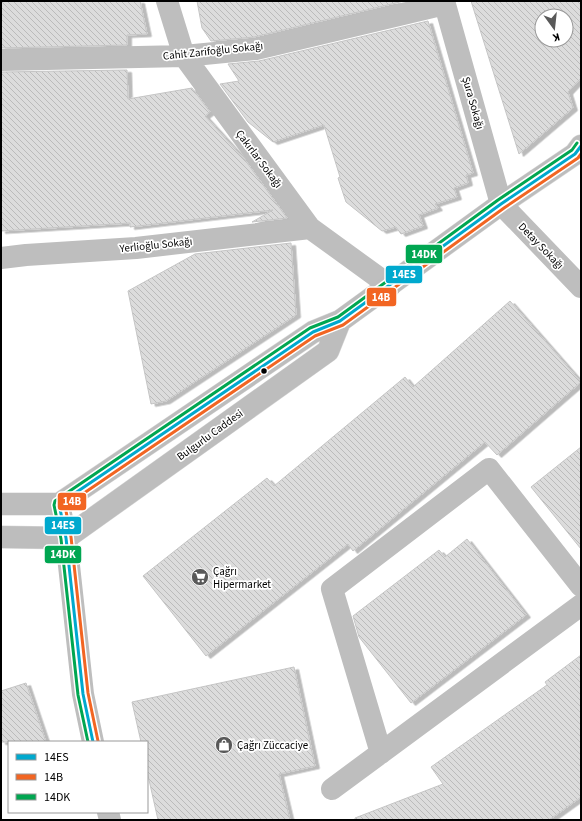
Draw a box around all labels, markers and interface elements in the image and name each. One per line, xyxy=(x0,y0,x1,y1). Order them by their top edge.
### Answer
north arrow xyxy=(534,8,574,48)
text: K xyxy=(551,29,562,45)
street label: Cahit Zarifoğlu Sokağı xyxy=(162,38,264,64)
street label: Şura Sokağı xyxy=(458,75,488,131)
street label: Çakırlar Sokağı xyxy=(232,127,286,191)
street label: Detay Sokağı xyxy=(515,219,567,273)
street label: Yerlioğlu Sokağı xyxy=(118,234,193,256)
line badge: 14DK xyxy=(405,244,443,264)
text: 14DK xyxy=(411,247,437,262)
line badge: 14ES xyxy=(385,265,423,284)
text: 14ES xyxy=(392,267,416,282)
line badge: 14B xyxy=(366,287,397,307)
text: 14B xyxy=(372,290,390,305)
unlabelled marker xyxy=(259,366,269,376)
street label: Bulgurlu Caddesi xyxy=(174,406,246,464)
line badge: 14B xyxy=(57,492,87,511)
text: 14B xyxy=(63,494,81,509)
line badge: 14ES xyxy=(44,516,82,535)
text: 14ES xyxy=(51,518,75,533)
line badge: 14DK xyxy=(44,545,82,564)
text: 14DK xyxy=(50,547,76,562)
place label: Çağrı Hipermarket xyxy=(213,564,271,592)
supermarket icon: Çağrı Hipermarket xyxy=(190,567,210,587)
shop icon: Çağrı Züccaciye xyxy=(214,735,234,755)
place label: Çağrı Züccaciye xyxy=(237,738,309,753)
legend xyxy=(8,741,148,813)
text: 14ES xyxy=(44,749,69,766)
text: 14B xyxy=(44,769,63,786)
text: 14DK xyxy=(44,789,70,806)

